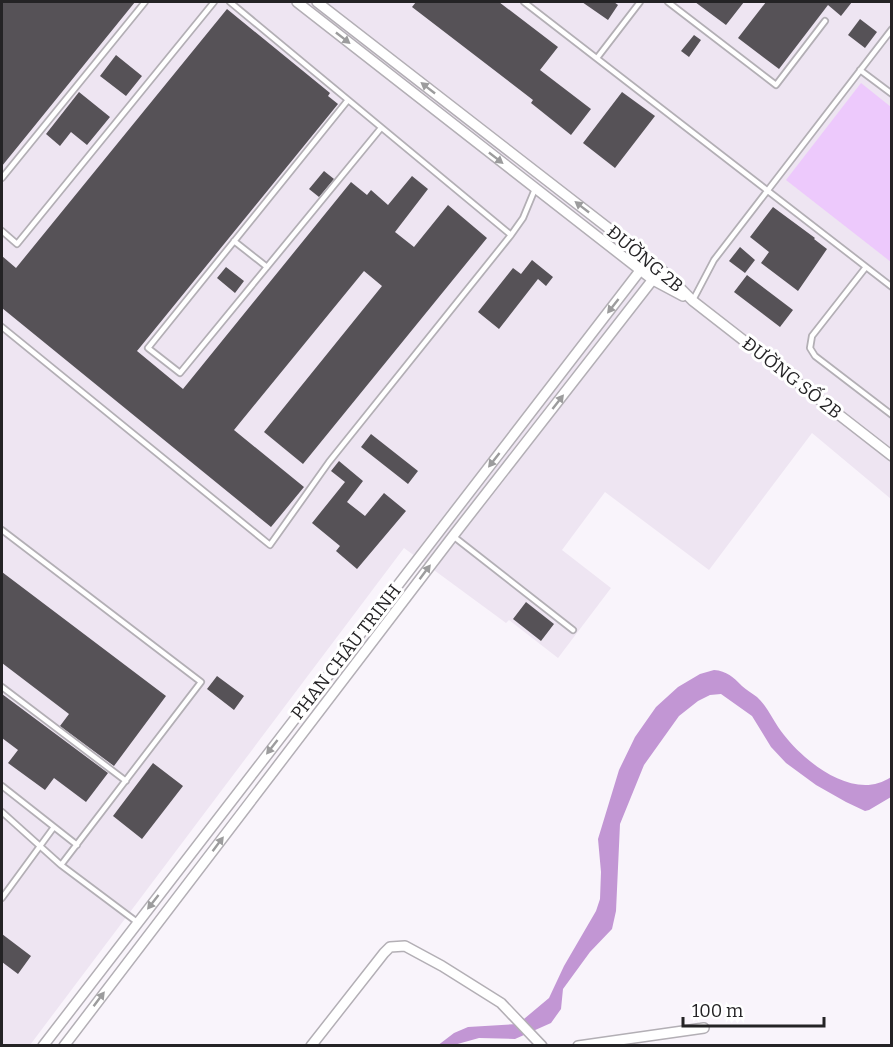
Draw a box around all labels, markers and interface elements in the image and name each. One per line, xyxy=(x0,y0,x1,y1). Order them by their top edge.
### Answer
one-way arrow xyxy=(335,31,350,43)
one-way arrow xyxy=(420,81,436,94)
one-way arrow xyxy=(488,152,504,165)
one-way arrow xyxy=(574,201,590,214)
street label: ĐƯỜNG 2B xyxy=(602,221,688,297)
one-way arrow xyxy=(607,297,619,313)
street label: ĐƯỜNG SỐ 2B xyxy=(738,331,847,424)
one-way arrow xyxy=(551,394,563,409)
one-way arrow xyxy=(487,452,500,468)
one-way arrow xyxy=(419,565,431,581)
street label: PHAN CHÂU TRINH xyxy=(286,580,406,724)
one-way arrow xyxy=(266,739,278,755)
one-way arrow xyxy=(211,836,224,852)
one-way arrow xyxy=(147,894,159,909)
scale bar xyxy=(683,990,824,1028)
one-way arrow xyxy=(93,991,106,1007)
text: 100 m xyxy=(692,1000,743,1022)

